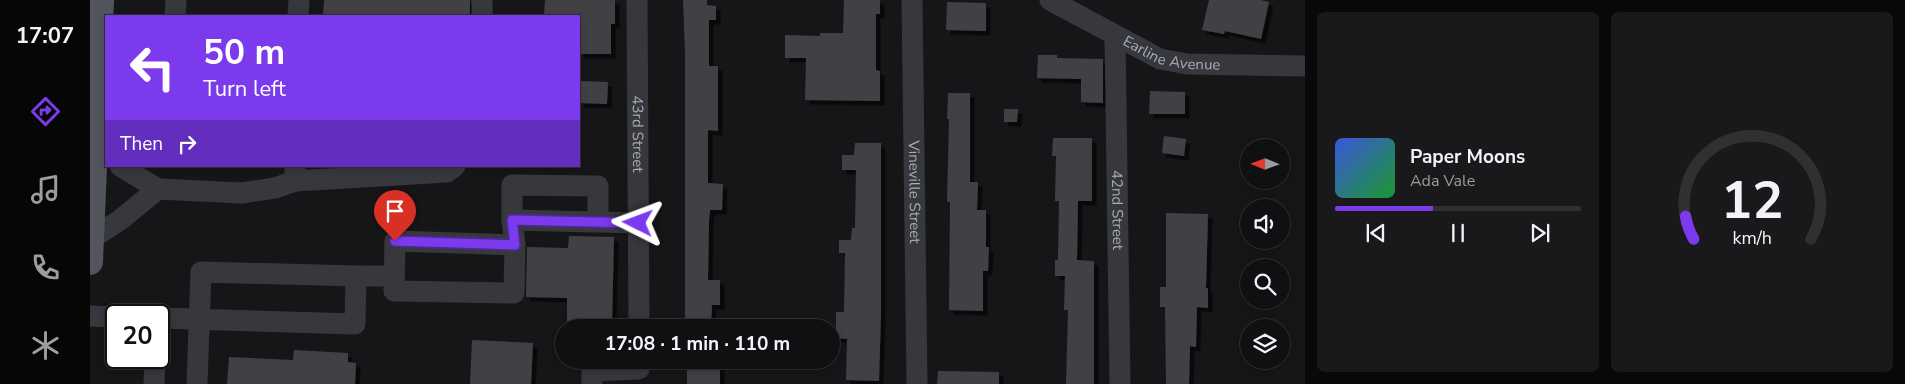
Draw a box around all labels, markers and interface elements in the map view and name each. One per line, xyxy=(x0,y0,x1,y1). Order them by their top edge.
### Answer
text: 17:07 xyxy=(16,21,74,51)
text: 50 m xyxy=(203,29,285,76)
street label: Earline Avenue xyxy=(1120,31,1221,75)
icon: left xyxy=(120,35,185,100)
text: Turn left xyxy=(203,74,286,104)
icon: directions xyxy=(28,94,63,129)
street label: 43rd Street xyxy=(628,95,648,173)
icon: right xyxy=(173,130,201,158)
text: Then xyxy=(120,131,163,157)
street label: Vineville Street xyxy=(904,139,925,244)
north arrow xyxy=(1240,139,1290,189)
map controls xyxy=(1240,139,1290,369)
text: Paper Moons xyxy=(1410,144,1525,170)
text: 12 xyxy=(1721,165,1783,236)
street label: 42nd Street xyxy=(1107,170,1128,251)
text: Ada Vale xyxy=(1410,170,1475,192)
icon: music xyxy=(28,172,63,207)
pin xyxy=(374,190,416,241)
position arrow xyxy=(611,196,663,248)
icon: arrive xyxy=(381,197,409,225)
button: sound xyxy=(1240,199,1290,249)
icon: previous xyxy=(1362,219,1390,247)
icon: pause xyxy=(1444,219,1472,247)
icon: next xyxy=(1526,219,1554,247)
text: km/h xyxy=(1732,226,1772,250)
icon: phone xyxy=(28,250,63,285)
button: search xyxy=(1240,259,1290,309)
speed limit sign: 20 xyxy=(105,304,170,369)
button: layers xyxy=(1240,319,1290,369)
icon: climate xyxy=(28,328,63,363)
text: 17:08 · 1 min · 110 m xyxy=(605,331,790,357)

